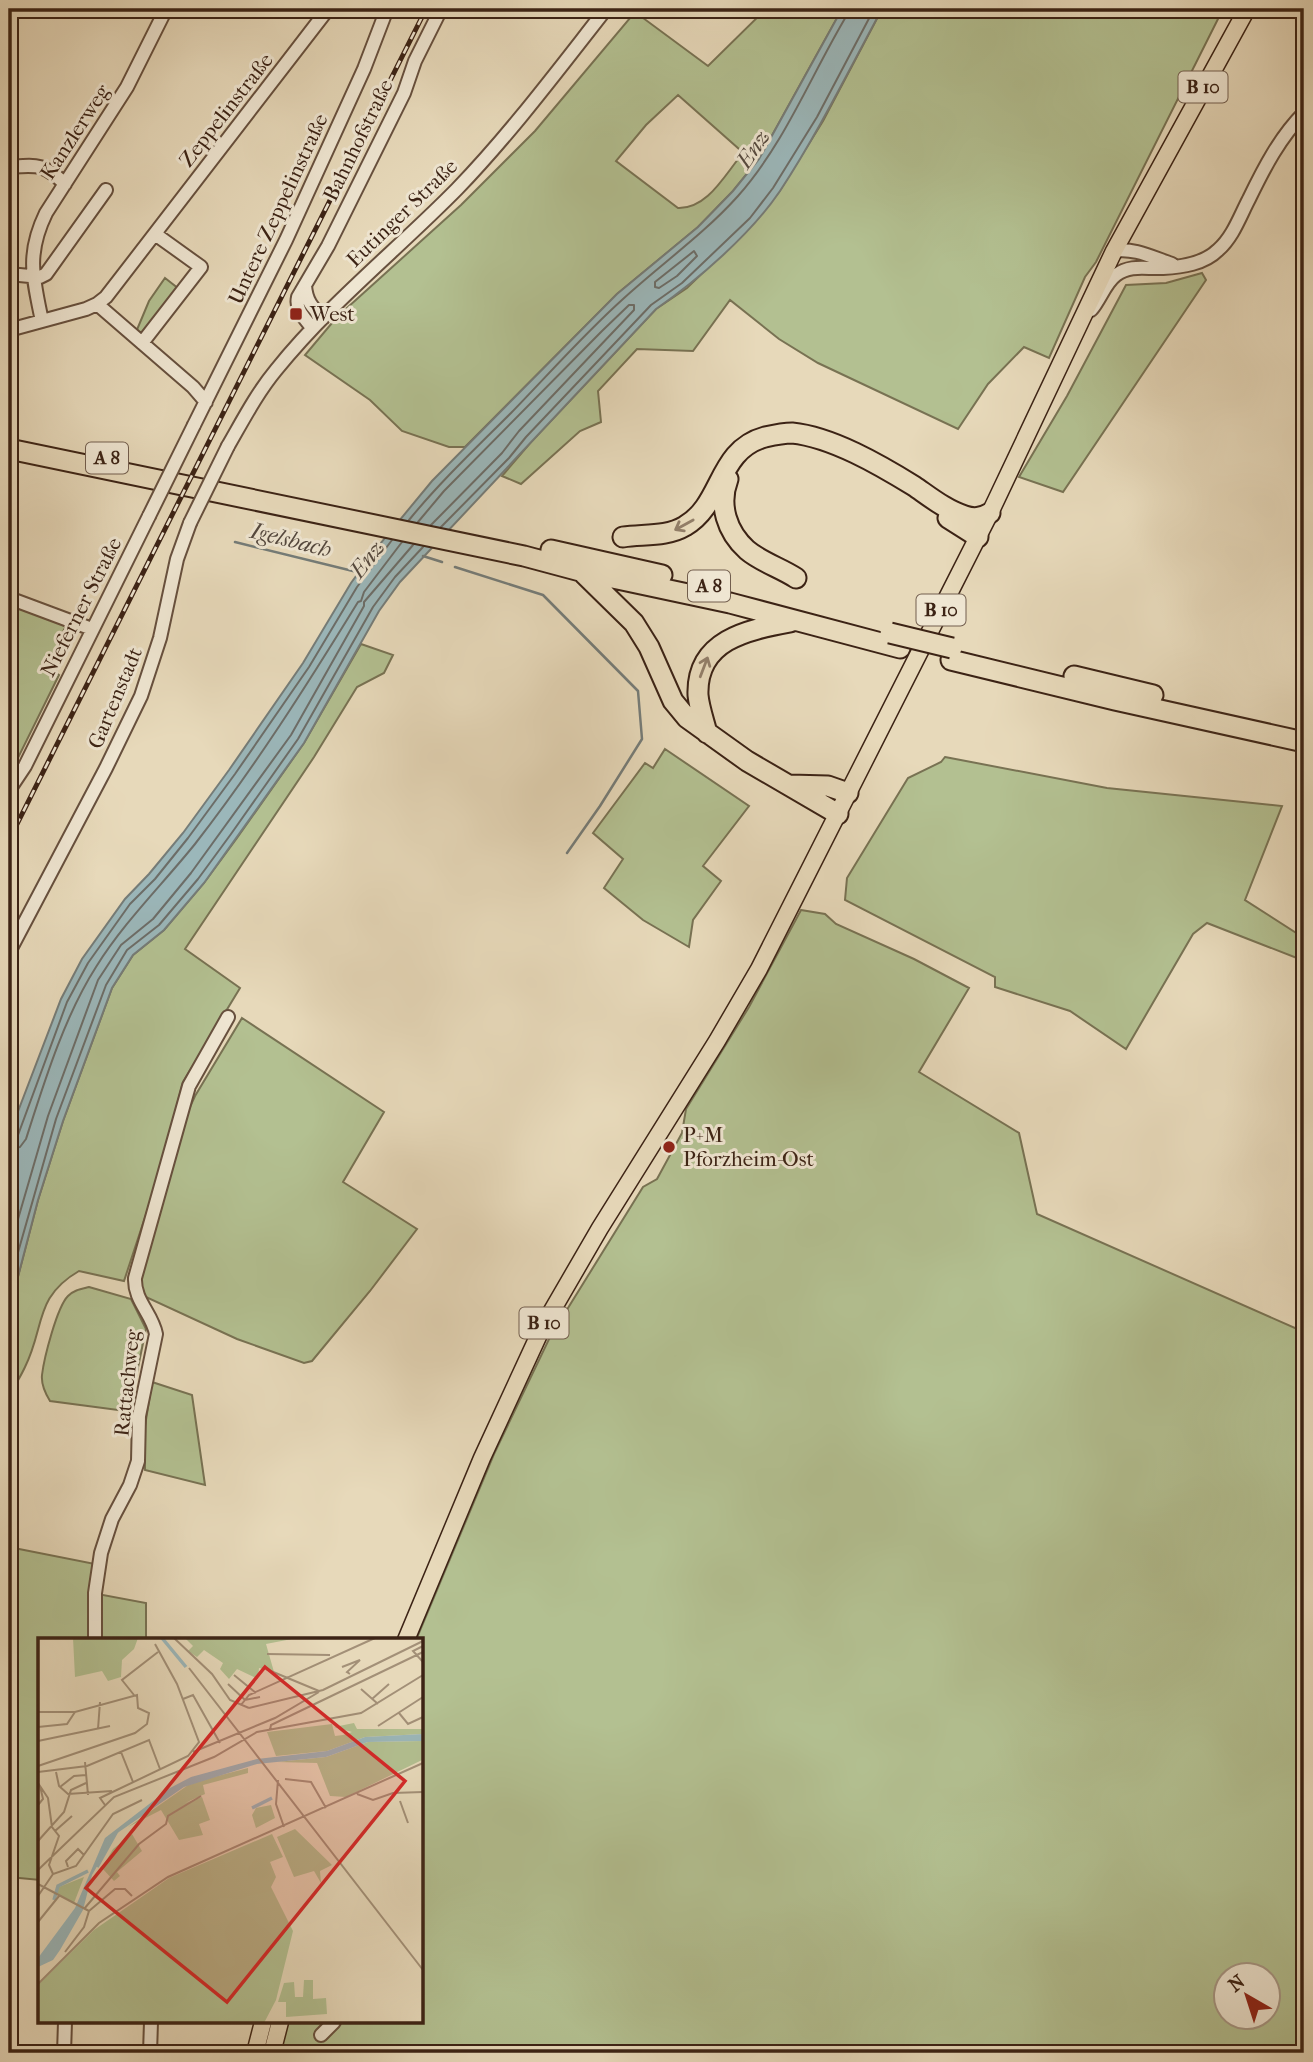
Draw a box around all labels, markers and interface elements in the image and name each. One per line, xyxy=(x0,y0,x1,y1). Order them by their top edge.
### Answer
street label: Zeppelinstraße xyxy=(174,48,278,172)
road number: B 10 xyxy=(1178,72,1228,102)
street label: Bahnhofstraße xyxy=(318,75,398,205)
street label: Kanzlerweg xyxy=(35,79,115,184)
street label: Untere Zeppelinstraße xyxy=(223,110,333,308)
water label: Enz xyxy=(729,125,776,175)
street label: Eutinger Straße xyxy=(342,154,462,272)
place label: West xyxy=(309,302,355,326)
marker: West xyxy=(288,306,304,322)
road number: A 8 xyxy=(86,442,128,474)
water label: Igelsbach xyxy=(247,517,334,563)
one-way arrow xyxy=(674,519,695,532)
street label: Nieferner Straße xyxy=(36,533,126,681)
water label: Enz xyxy=(343,535,390,585)
road number: A 8 xyxy=(688,570,730,601)
road number: B 10 xyxy=(916,594,965,625)
street label: Gartenstadt xyxy=(83,643,147,752)
one-way arrow xyxy=(699,656,712,678)
place label: P+M Pforzheim-Ost xyxy=(683,1123,815,1171)
marker: P+M Pforzheim-Ost xyxy=(661,1139,677,1155)
road number: B 10 xyxy=(520,1308,568,1338)
street label: Rattachweg xyxy=(109,1328,145,1438)
inset map xyxy=(38,1638,424,2024)
north arrow xyxy=(1212,1960,1282,2030)
text: N xyxy=(1224,1970,1250,1997)

